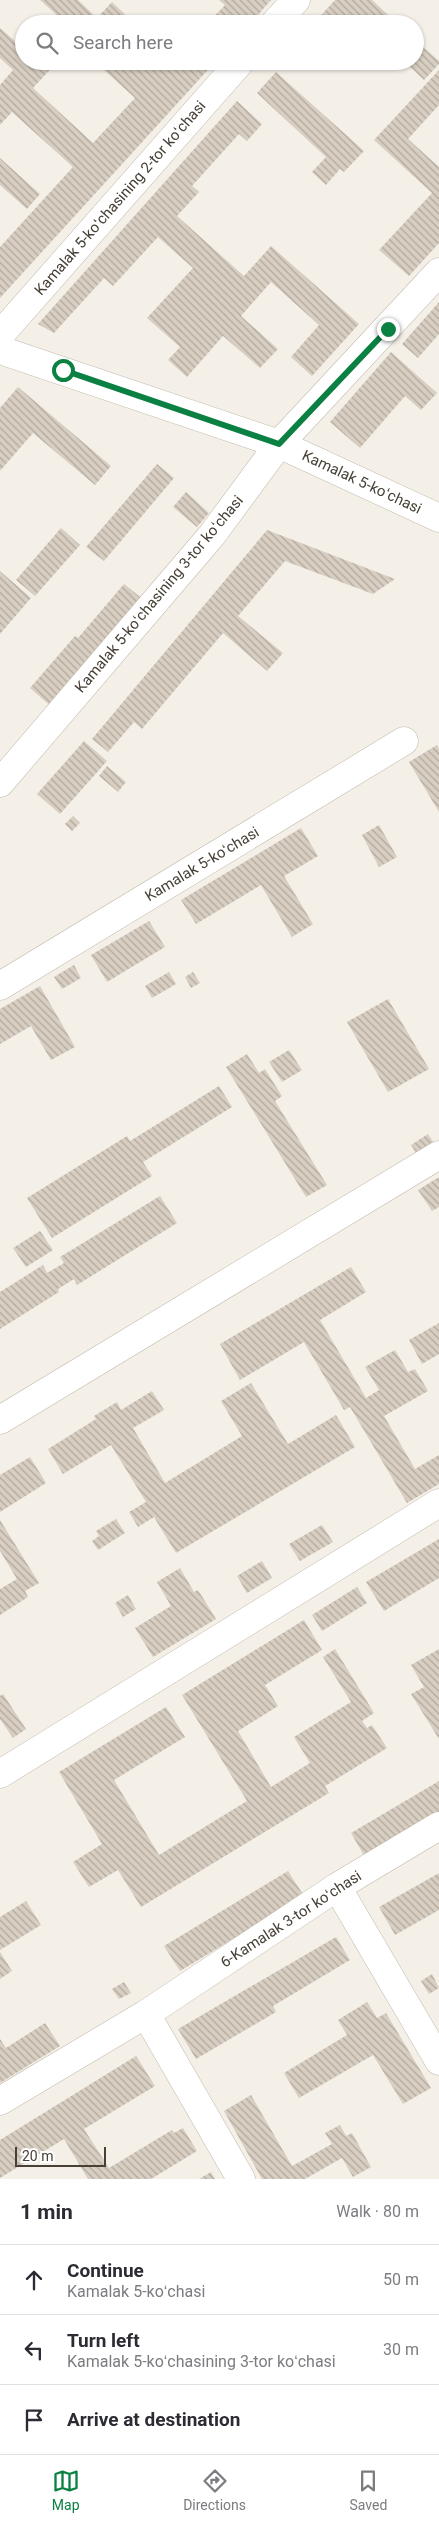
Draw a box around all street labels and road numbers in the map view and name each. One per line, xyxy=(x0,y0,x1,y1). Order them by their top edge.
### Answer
street label: Kamalak 5-koʻchasining 2-tor koʻchasi xyxy=(31,97,209,299)
street label: Kamalak 5-koʻchasi xyxy=(299,446,425,518)
street label: Kamalak 5-koʻchasining 3-tor koʻchasi xyxy=(71,492,247,696)
street label: Kamalak 5-koʻchasi xyxy=(142,823,262,905)
street label: 6-Kamalak 3-tor koʻchasi xyxy=(217,1867,365,1971)

